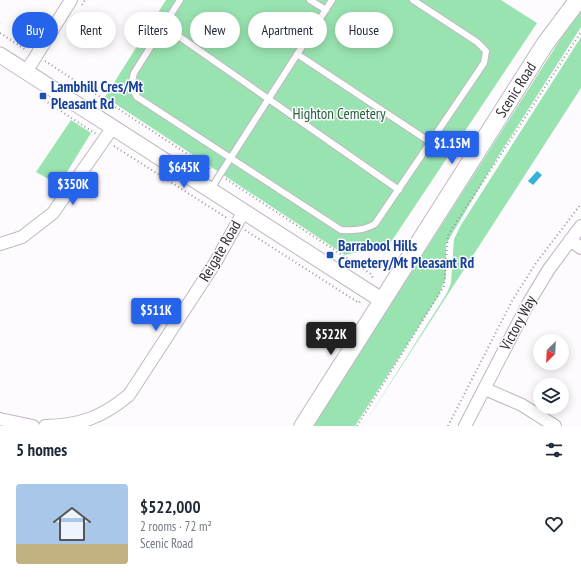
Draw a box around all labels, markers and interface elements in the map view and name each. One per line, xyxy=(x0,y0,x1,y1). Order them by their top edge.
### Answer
chip: Buy xyxy=(12,12,58,48)
chip: Rent xyxy=(66,12,116,48)
chip: Filters xyxy=(124,12,182,48)
chip: New xyxy=(190,12,240,48)
chip: Apartment xyxy=(248,12,327,48)
chip: House xyxy=(335,12,393,48)
street label: Scenic Road xyxy=(491,58,540,121)
place label: Lambhill Cres/Mt Pleasant Rd xyxy=(51,77,143,113)
marker: Lambhill Cres/Mt Pleasant Rd xyxy=(38,91,48,101)
park label: Highton Cemetery xyxy=(292,104,386,123)
pin: $1.15M xyxy=(419,131,485,165)
text: $1.15M xyxy=(434,135,470,152)
pin: $645K xyxy=(156,155,212,189)
text: $645K xyxy=(168,159,200,176)
pin: $350K xyxy=(45,172,101,206)
text: $350K xyxy=(57,176,89,193)
street label: Reigate Road xyxy=(194,217,245,285)
place label: Barrabool Hills Cemetery/Mt Pleasant Rd xyxy=(338,236,475,272)
marker: Barrabool Hills Cemetery/Mt Pleasant Rd xyxy=(325,250,335,260)
street label: Victory Way xyxy=(495,292,540,354)
pin: $511K xyxy=(128,298,184,332)
text: $511K xyxy=(140,302,172,319)
pin: $522K xyxy=(303,322,359,356)
text: $522K xyxy=(315,326,347,343)
north arrow xyxy=(533,334,569,370)
map controls xyxy=(533,334,569,414)
button: layers xyxy=(533,378,569,414)
text: 5 homes xyxy=(16,439,67,461)
icon: filters xyxy=(543,439,565,461)
text: $522,000 xyxy=(140,496,201,518)
icon: home xyxy=(48,500,96,548)
icon: heart xyxy=(543,513,565,535)
text: 2 rooms · 72 m² xyxy=(140,518,212,535)
text: Scenic Road xyxy=(140,535,193,552)

